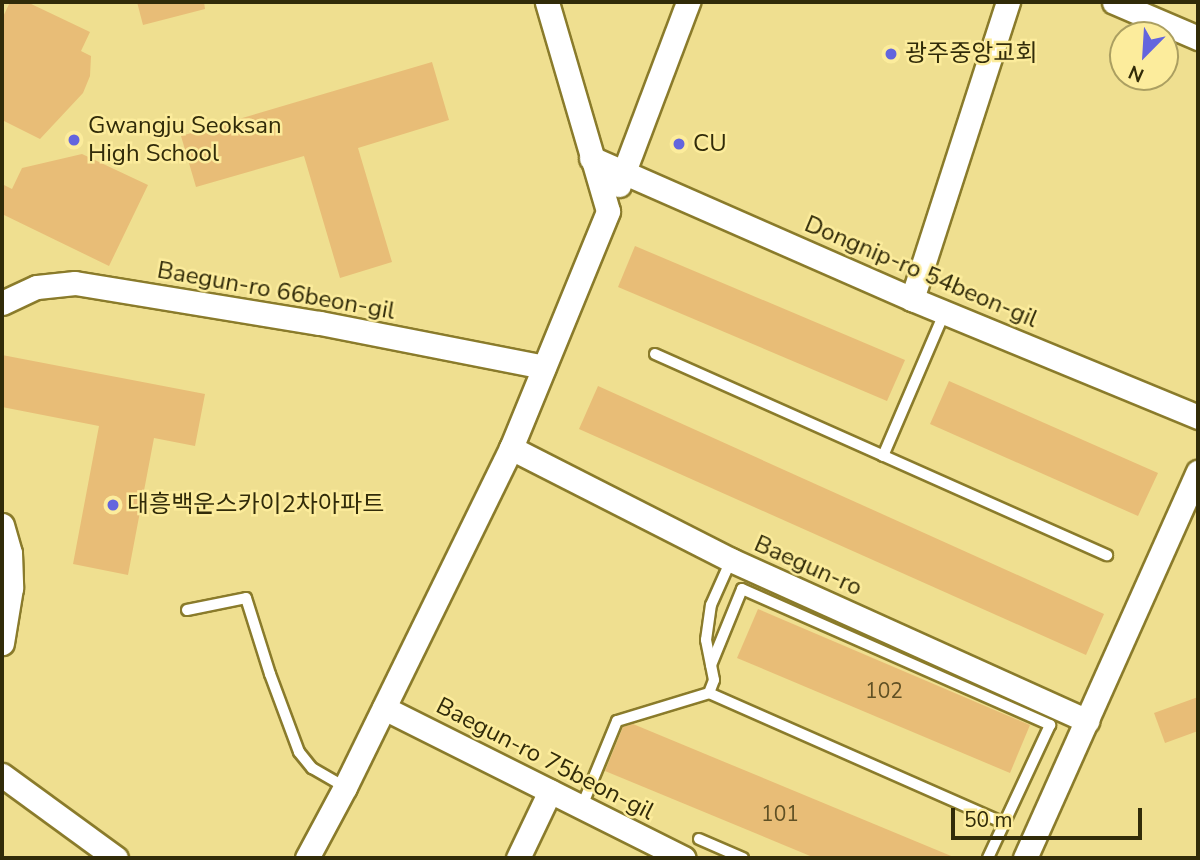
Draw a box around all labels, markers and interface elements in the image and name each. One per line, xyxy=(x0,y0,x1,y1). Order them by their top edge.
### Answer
north arrow xyxy=(1109,21,1179,91)
place label: 광주중앙교회 xyxy=(905,40,1037,68)
marker: 광주중앙교회 xyxy=(883,46,899,62)
text: N xyxy=(1124,59,1148,88)
place label: Gwangju Seoksan High School xyxy=(88,112,282,168)
place label: CU xyxy=(693,130,727,158)
marker: Gwangju Seoksan High School xyxy=(66,132,82,148)
marker: CU xyxy=(671,136,687,152)
street label: Dongnip-ro 54beon-gil xyxy=(800,210,1042,334)
street label: Baegun-ro 66beon-gil xyxy=(155,256,397,326)
place label: 대흥백운스카이2차아파트 xyxy=(127,491,384,519)
marker: 대흥백운스카이2차아파트 xyxy=(105,497,121,513)
street label: Baegun-ro xyxy=(750,529,866,603)
house number: 102 xyxy=(865,678,903,704)
street label: Baegun-ro 75beon-gil xyxy=(431,692,659,826)
scale bar xyxy=(955,794,1146,838)
house number: 101 xyxy=(761,801,799,827)
text: 50 m xyxy=(964,806,1013,834)

